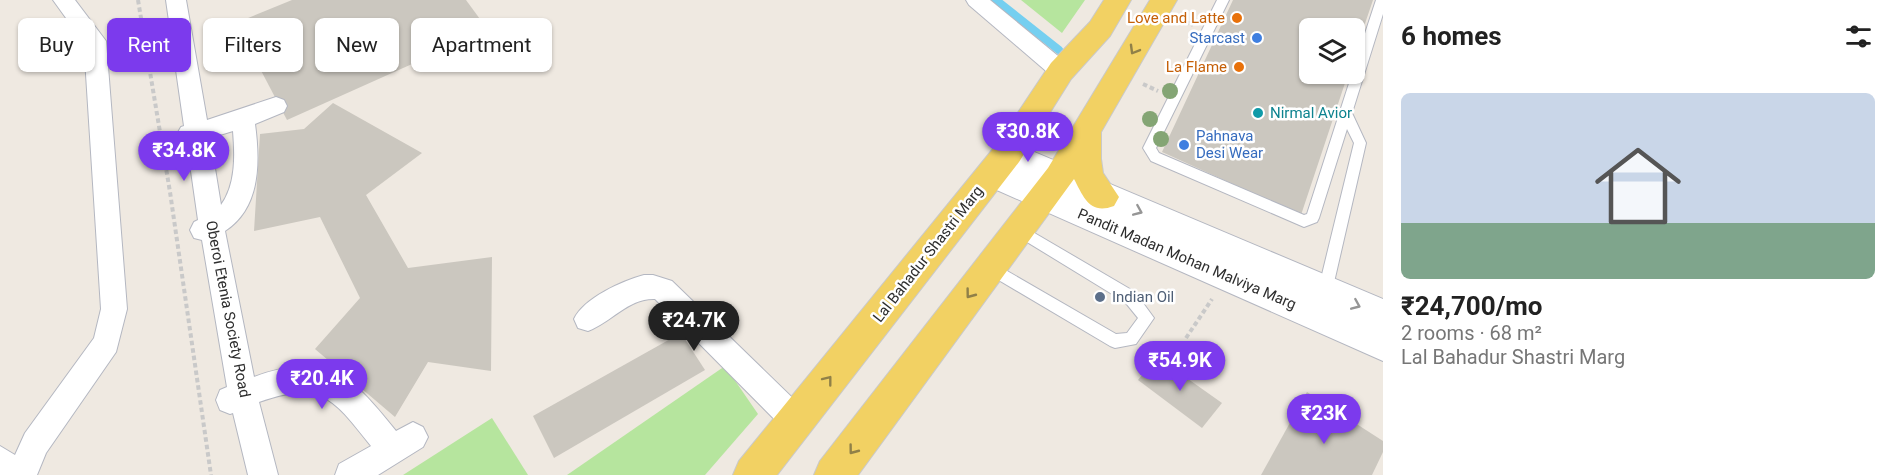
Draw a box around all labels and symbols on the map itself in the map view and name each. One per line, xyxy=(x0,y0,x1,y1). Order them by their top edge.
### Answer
place label: Love and Latte xyxy=(1127,9,1225,27)
marker: Love and Latte xyxy=(1230,11,1244,25)
place label: Starcast xyxy=(1189,29,1245,47)
marker: Starcast xyxy=(1250,31,1264,45)
one-way arrow xyxy=(1130,44,1141,54)
place label: La Flame xyxy=(1166,58,1227,76)
marker: La Flame xyxy=(1232,60,1246,74)
place label: Nirmal Avior xyxy=(1270,104,1352,122)
marker: Nirmal Avior xyxy=(1251,106,1265,120)
pin: ₹30.8K xyxy=(979,112,1077,163)
place label: Pahnava Desi Wear xyxy=(1196,127,1263,162)
pin: ₹34.8K xyxy=(135,131,233,182)
marker: Pahnava Desi Wear xyxy=(1177,138,1191,152)
street label: Lal Bahadur Shastri Marg xyxy=(869,182,987,326)
one-way arrow xyxy=(1131,204,1142,216)
street label: Pandit Madan Mohan Malviya Marg xyxy=(1075,205,1299,313)
street label: Oberoi Etenia Society Road xyxy=(202,219,254,399)
one-way arrow xyxy=(967,288,978,299)
place label: Indian Oil xyxy=(1112,288,1174,306)
marker: Indian Oil xyxy=(1093,290,1107,304)
one-way arrow xyxy=(1349,297,1360,309)
pin: ₹24.7K xyxy=(645,301,743,352)
pin: ₹54.9K xyxy=(1131,341,1229,392)
pin: ₹20.4K xyxy=(273,359,371,410)
one-way arrow xyxy=(821,376,832,387)
pin: ₹23K xyxy=(1288,394,1360,445)
one-way arrow xyxy=(849,443,860,454)

